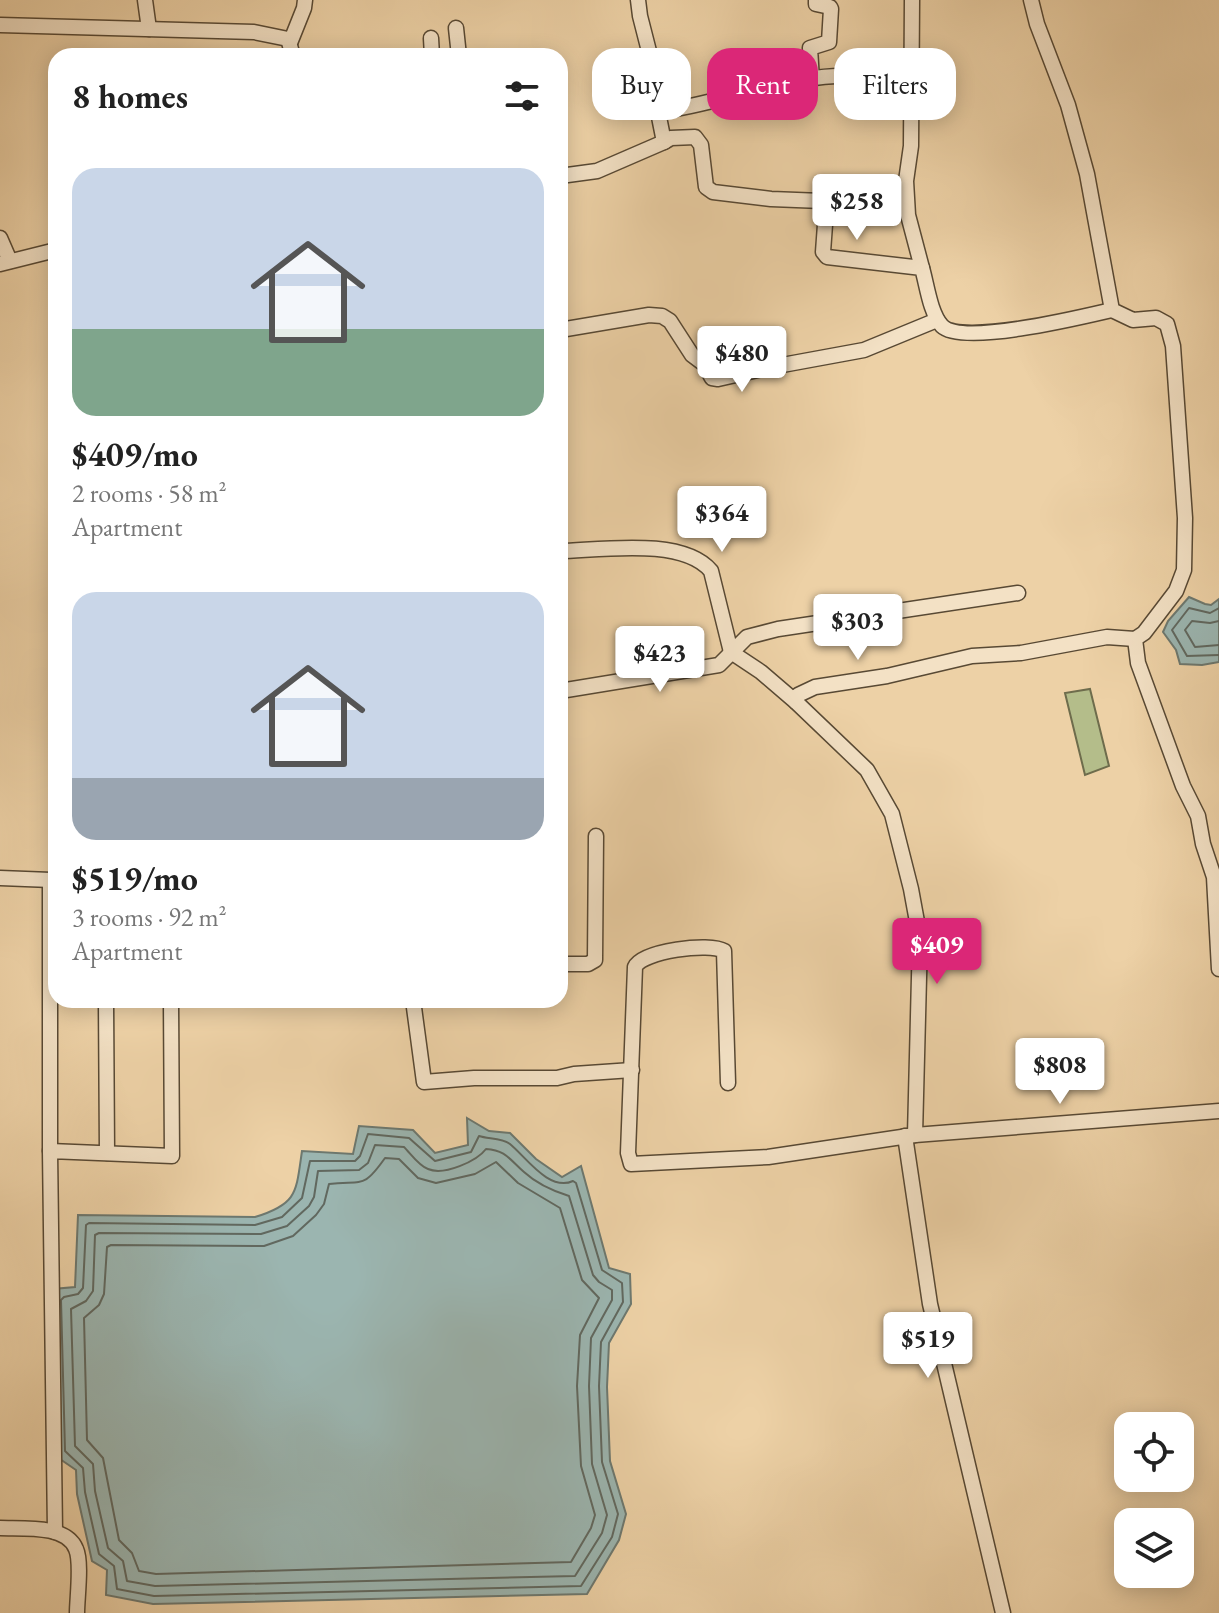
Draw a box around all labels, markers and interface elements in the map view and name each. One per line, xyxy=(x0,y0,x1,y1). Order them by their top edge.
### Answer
chip: Buy xyxy=(592,48,691,120)
chip: Rent xyxy=(707,48,818,120)
chip: Filters xyxy=(834,48,956,120)
text: 8 homes xyxy=(72,74,188,118)
icon: filters xyxy=(500,74,544,118)
pin: $258 xyxy=(810,174,904,242)
text: $258 xyxy=(830,183,884,217)
icon: home xyxy=(236,220,380,364)
pin: $480 xyxy=(695,326,789,394)
text: $480 xyxy=(715,335,769,369)
text: $409/mo xyxy=(72,432,198,476)
text: 2 rooms · 58 m² xyxy=(72,476,227,510)
pin: $364 xyxy=(675,486,769,554)
text: $364 xyxy=(695,495,749,529)
text: Apartment xyxy=(72,510,182,544)
pin: $303 xyxy=(811,594,905,662)
text: $303 xyxy=(831,603,885,637)
pin: $423 xyxy=(613,626,707,694)
text: $423 xyxy=(633,635,687,669)
icon: home xyxy=(236,644,380,788)
text: $519/mo xyxy=(72,856,198,900)
text: 3 rooms · 92 m² xyxy=(72,900,227,934)
pin: $409 xyxy=(890,918,984,986)
text: $409 xyxy=(910,927,964,961)
text: Apartment xyxy=(72,934,182,968)
pin: $808 xyxy=(1013,1038,1107,1106)
text: $808 xyxy=(1033,1047,1087,1081)
pin: $519 xyxy=(881,1312,975,1380)
text: $519 xyxy=(901,1321,955,1355)
map controls xyxy=(1114,1412,1194,1588)
button: locate xyxy=(1114,1412,1194,1492)
button: layers xyxy=(1114,1508,1194,1588)

